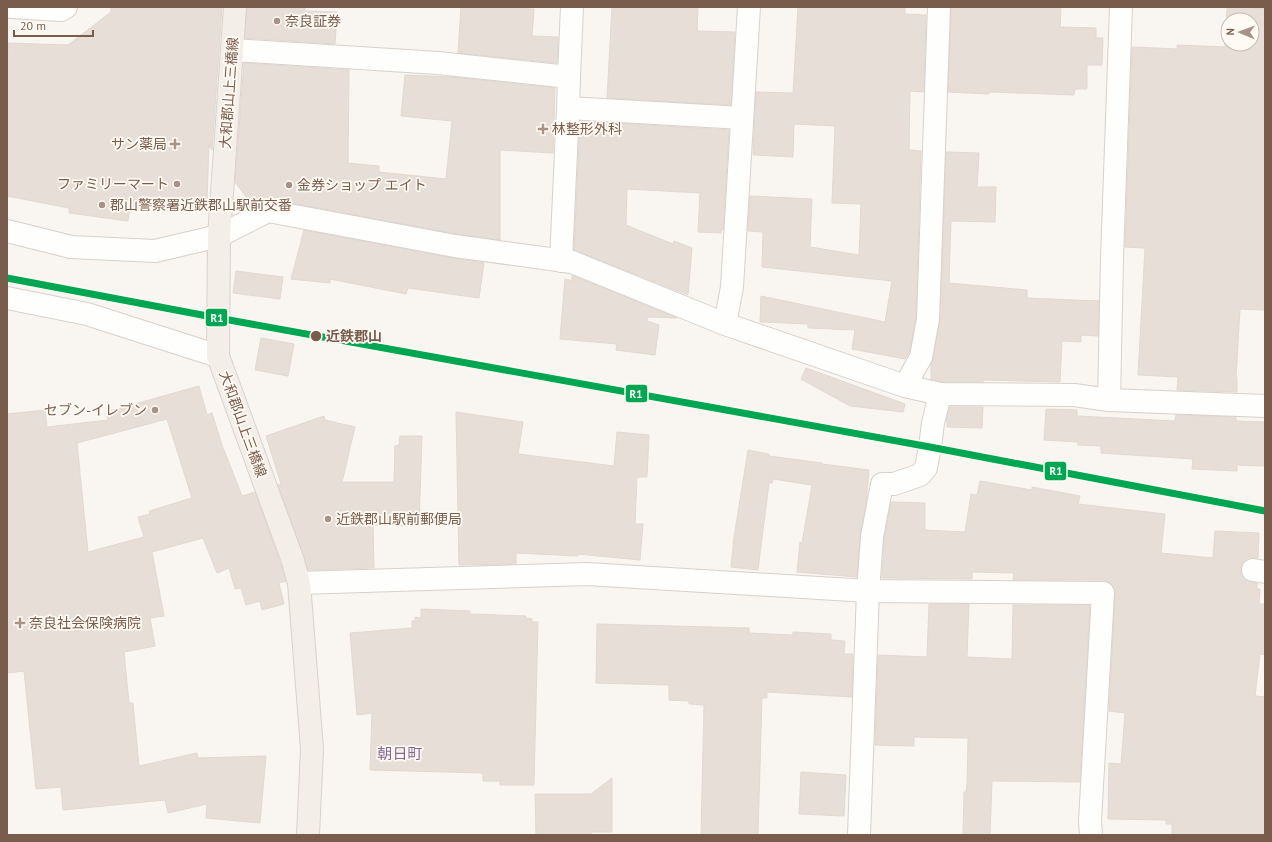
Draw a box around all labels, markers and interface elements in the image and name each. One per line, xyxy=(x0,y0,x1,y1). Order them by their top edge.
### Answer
scale bar xyxy=(14,12,93,38)
place label: 奈良証券 xyxy=(285,12,341,30)
north arrow xyxy=(1220,12,1260,52)
marker: 奈良証券 xyxy=(272,16,282,26)
text: 20 m xyxy=(20,18,46,33)
text: N xyxy=(1223,28,1237,36)
street label: 大和郡山上三橋線 xyxy=(216,37,242,149)
place label: 林整形外科 xyxy=(552,120,622,138)
marker: 林整形外科 xyxy=(537,123,549,135)
place label: サン薬局 xyxy=(111,135,167,153)
marker: サン薬局 xyxy=(170,139,180,149)
place label: ファミリーマート xyxy=(57,175,169,193)
place label: 金券ショップ エイト xyxy=(297,176,427,194)
marker: ファミリーマート xyxy=(172,179,182,189)
marker: 金券ショップ エイト xyxy=(284,180,294,190)
place label: 郡山警察署近鉄郡山駅前交番 xyxy=(110,196,292,214)
marker: 郡山警察署近鉄郡山駅前交番 xyxy=(97,200,107,210)
line badge: R1 xyxy=(205,308,228,327)
text: R1 xyxy=(211,311,223,325)
place label: 近鉄郡山 xyxy=(326,327,382,345)
marker: 近鉄郡山 xyxy=(309,329,323,343)
street label: 大和郡山上三橋線 xyxy=(215,368,271,480)
line badge: R1 xyxy=(625,384,648,403)
text: R1 xyxy=(630,387,642,401)
place label: セブン-イレブン xyxy=(44,401,147,419)
marker: セブン-イレブン xyxy=(150,405,160,415)
line badge: R1 xyxy=(1044,461,1067,481)
text: R1 xyxy=(1050,464,1062,478)
place label: 近鉄郡山駅前郵便局 xyxy=(336,510,462,528)
marker: 近鉄郡山駅前郵便局 xyxy=(323,514,333,524)
place label: 奈良社会保険病院 xyxy=(29,614,141,632)
marker: 奈良社会保険病院 xyxy=(14,617,26,629)
district label: 朝日町 xyxy=(377,744,423,763)

